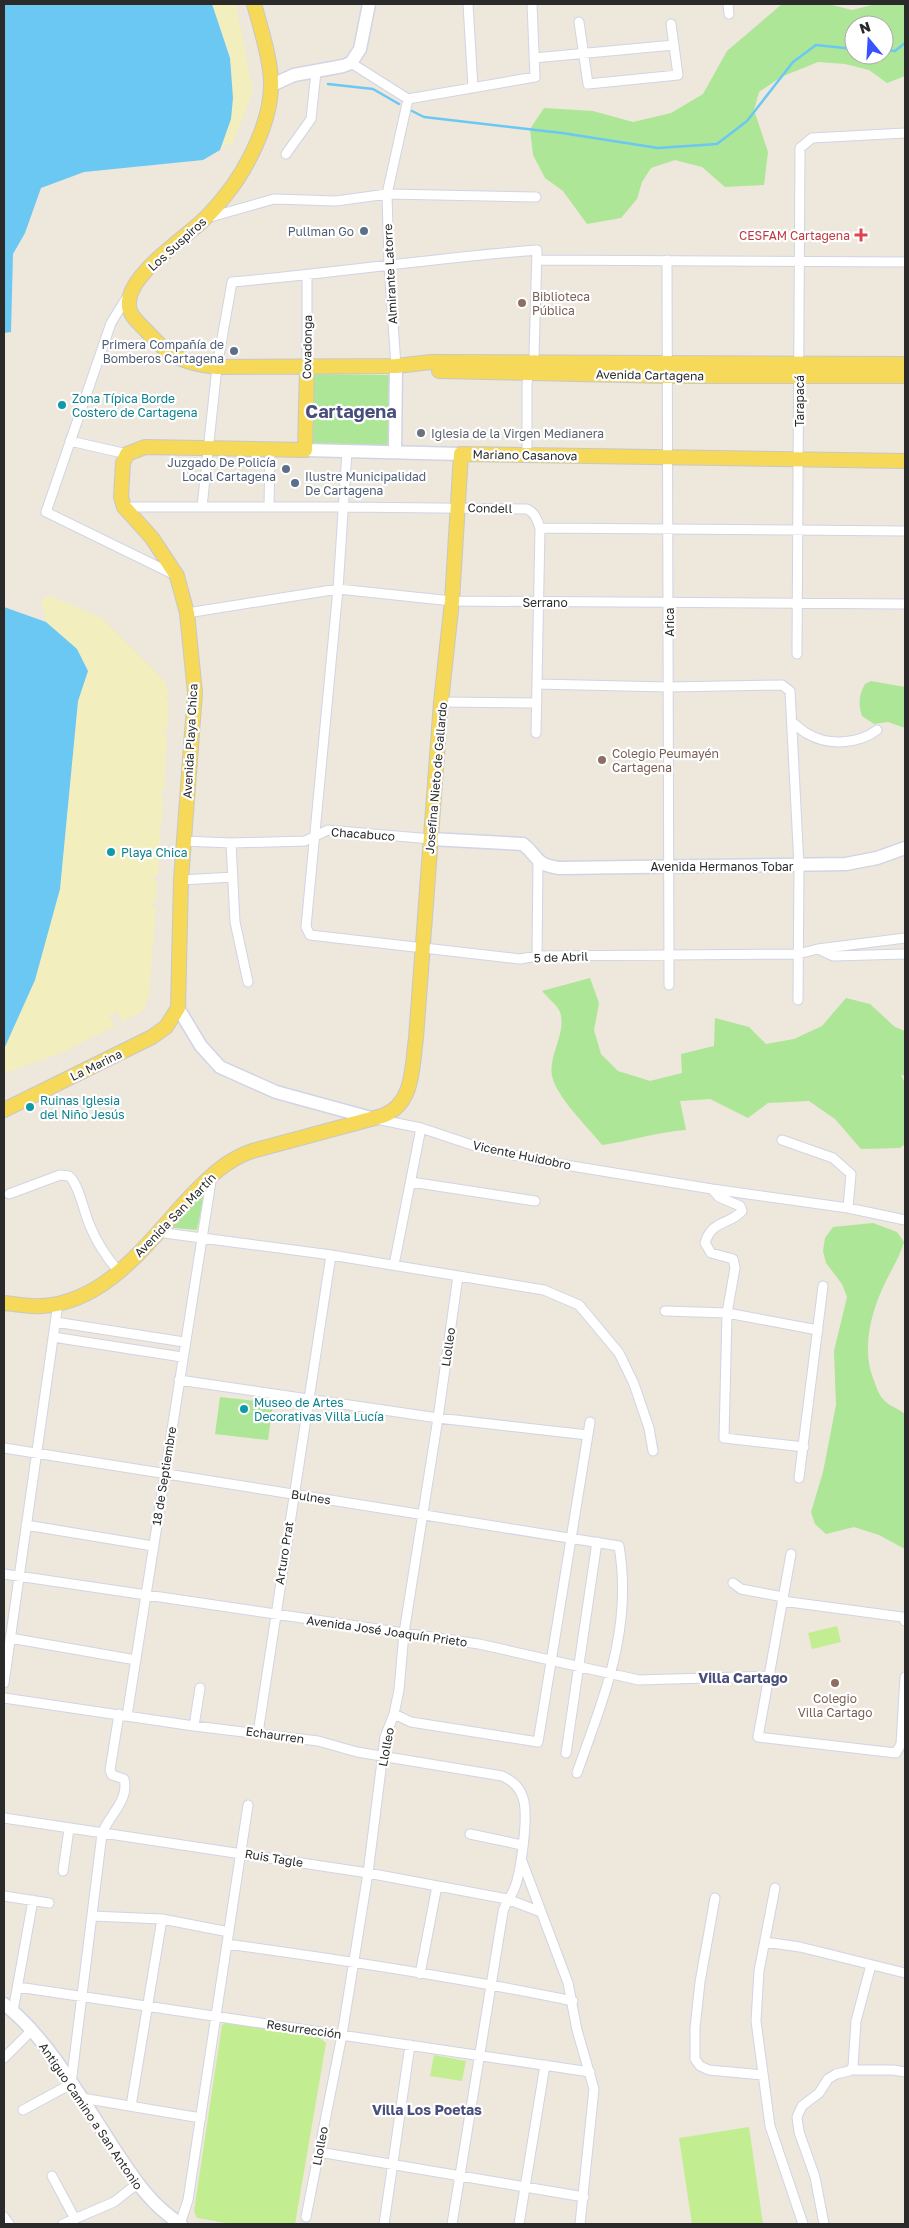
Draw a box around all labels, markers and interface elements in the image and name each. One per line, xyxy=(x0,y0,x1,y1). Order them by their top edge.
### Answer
north arrow xyxy=(844,15,894,65)
text: N xyxy=(857,17,873,37)
street label: Los Suspiros xyxy=(145,214,209,274)
street label: Almirante Latorre xyxy=(380,223,400,325)
place label: Pullman Go xyxy=(288,224,354,239)
marker: Pullman Go xyxy=(358,225,370,237)
place label: CESFAM Cartagena xyxy=(739,228,850,243)
marker: CESFAM Cartagena xyxy=(854,228,868,242)
place label: Biblioteca Pública xyxy=(532,289,590,318)
marker: Biblioteca Pública xyxy=(516,297,528,309)
street label: Covadonga xyxy=(299,315,315,379)
place label: Primera Compañía de Bomberos Cartagena xyxy=(101,337,224,366)
marker: Primera Compañía de Bomberos Cartagena xyxy=(228,345,240,357)
street label: Avenida Cartagena xyxy=(596,367,704,383)
street label: Tarapacá xyxy=(792,375,807,427)
place label: Zona Típica Borde Costero de Cartagena xyxy=(72,391,198,420)
marker: Zona Típica Borde Costero de Cartagena xyxy=(56,399,68,411)
district label: Cartagena xyxy=(305,400,397,422)
place label: Iglesia de la Virgen Medianera xyxy=(431,426,604,441)
marker: Iglesia de la Virgen Medianera xyxy=(415,427,427,439)
street label: Mariano Casanova xyxy=(472,447,578,463)
place label: Juzgado De Policía Local Cartagena xyxy=(167,455,276,484)
marker: Juzgado De Policía Local Cartagena xyxy=(280,463,292,475)
place label: Ilustre Municipalidad De Cartagena xyxy=(305,469,426,498)
marker: Ilustre Municipalidad De Cartagena xyxy=(289,477,301,489)
street label: Condell xyxy=(467,500,513,516)
street label: Serrano xyxy=(522,595,568,610)
street label: Arica xyxy=(662,607,677,637)
street label: Avenida Playa Chica xyxy=(180,683,200,799)
street label: Josefina Nieto de Gallardo xyxy=(422,701,450,855)
place label: Colegio Peumayén Cartagena xyxy=(612,746,719,775)
marker: Colegio Peumayén Cartagena xyxy=(596,754,608,766)
street label: Chacabuco xyxy=(331,824,395,844)
place label: Playa Chica xyxy=(121,845,187,860)
marker: Playa Chica xyxy=(105,846,117,858)
street label: Avenida Hermanos Tobar xyxy=(650,859,794,874)
street label: 5 de Abril xyxy=(534,949,589,965)
street label: La Marina xyxy=(68,1046,124,1084)
place label: Ruinas Iglesia del Niño Jesús xyxy=(40,1093,125,1122)
marker: Ruinas Iglesia del Niño Jesús xyxy=(24,1101,36,1113)
street label: Vicente Huidobro xyxy=(471,1137,573,1173)
street label: Avenida San Martín xyxy=(131,1170,219,1260)
street label: Llolleo xyxy=(438,1326,458,1368)
place label: Museo de Artes Decorativas Villa Lucía xyxy=(254,1395,384,1424)
marker: Museo de Artes Decorativas Villa Lucía xyxy=(238,1403,250,1415)
street label: 18 de Septiembre xyxy=(149,1425,179,1527)
street label: Bulnes xyxy=(290,1486,332,1508)
street label: Arturo Prat xyxy=(272,1520,296,1586)
street label: Avenida José Joaquín Prieto xyxy=(306,1612,468,1650)
district label: Villa Cartago xyxy=(698,1669,788,1686)
marker: Colegio Villa Cartago xyxy=(829,1677,841,1689)
place label: Colegio Villa Cartago xyxy=(798,1691,872,1720)
street label: Echaurren xyxy=(245,1723,305,1747)
street label: Llolleo xyxy=(375,1726,397,1768)
street label: Ruis Tagle xyxy=(244,1846,304,1870)
street label: Resurrección xyxy=(265,2016,343,2042)
street label: Antiguo Camino a San Antonio xyxy=(36,2040,146,2192)
district label: Villa Los Poetas xyxy=(372,2101,482,2118)
street label: Llolleo xyxy=(309,2125,331,2167)

